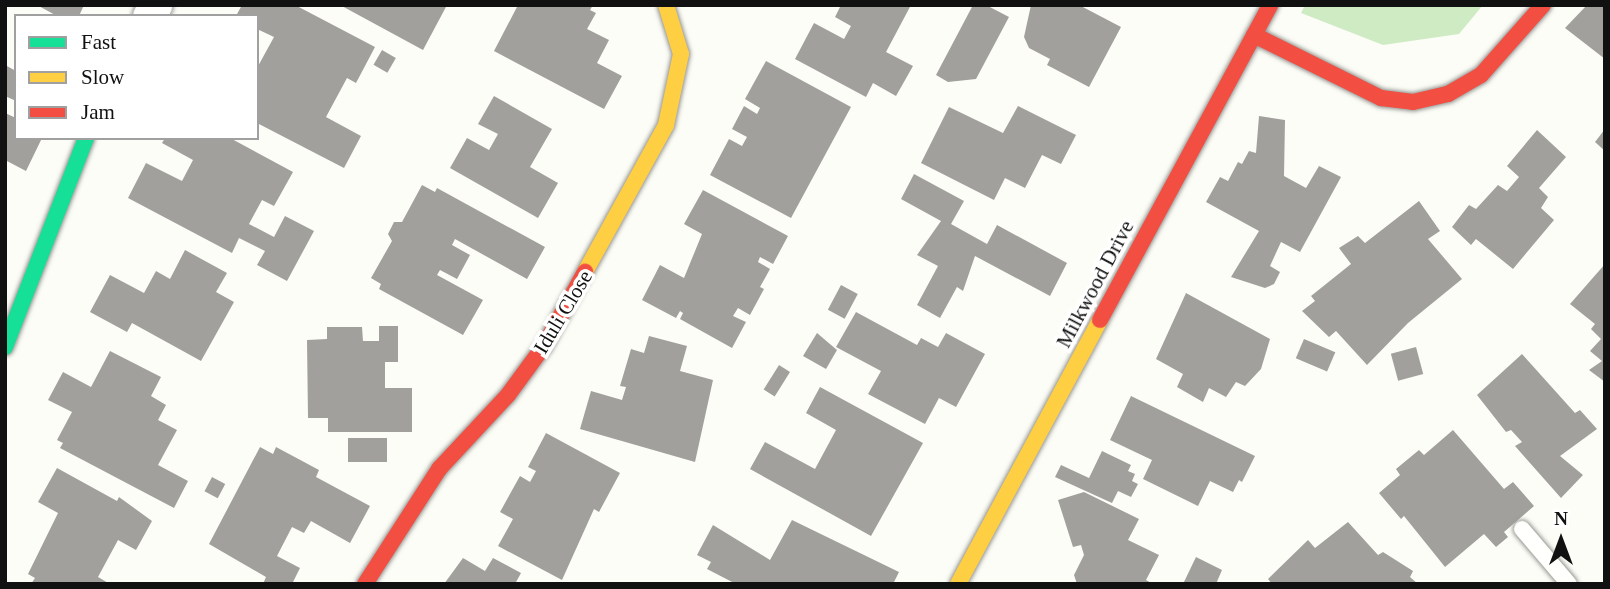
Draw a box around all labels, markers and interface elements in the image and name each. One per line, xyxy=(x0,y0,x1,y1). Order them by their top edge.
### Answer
legend xyxy=(14,14,259,140)
text: Fast xyxy=(81,30,116,54)
text: Slow xyxy=(81,65,124,89)
text: Jam xyxy=(81,100,115,124)
street label: Milkwood Drive xyxy=(1051,216,1139,352)
street label: Iduli Close xyxy=(528,266,598,358)
north arrow xyxy=(1526,505,1596,575)
text: N xyxy=(1554,508,1568,529)

